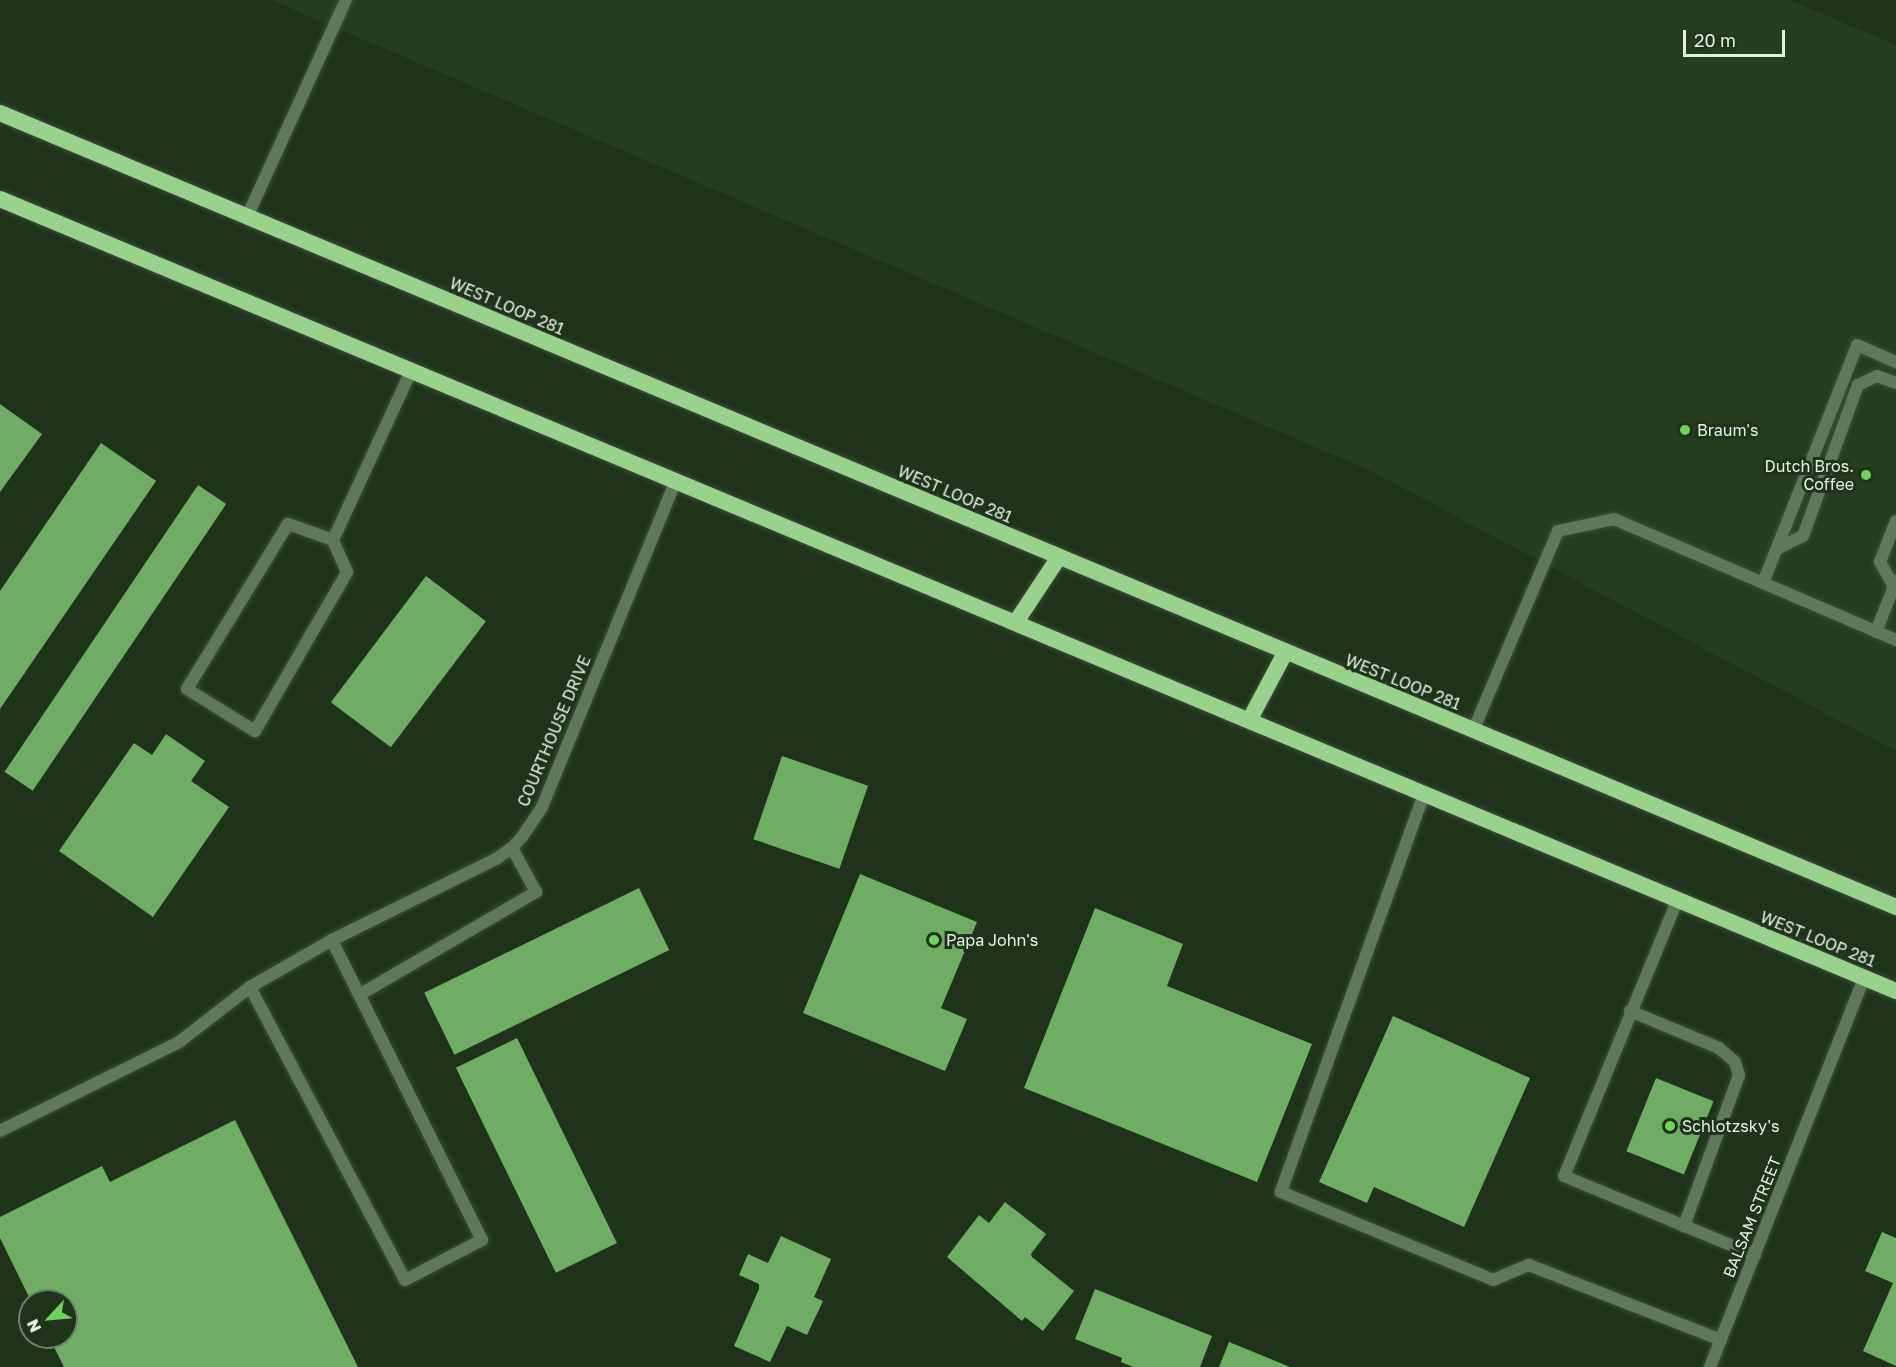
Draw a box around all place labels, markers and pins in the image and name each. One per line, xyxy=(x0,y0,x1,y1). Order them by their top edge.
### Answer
place label: Braum's xyxy=(1697,420,1759,440)
marker: Braum's xyxy=(1678,423,1692,437)
place label: Dutch Bros. Coffee xyxy=(1764,456,1854,494)
marker: Dutch Bros. Coffee xyxy=(1859,468,1873,482)
place label: Papa John's xyxy=(946,930,1038,950)
marker: Papa John's xyxy=(927,933,941,947)
place label: Schlotzsky's xyxy=(1682,1116,1780,1136)
marker: Schlotzsky's xyxy=(1663,1119,1677,1133)

